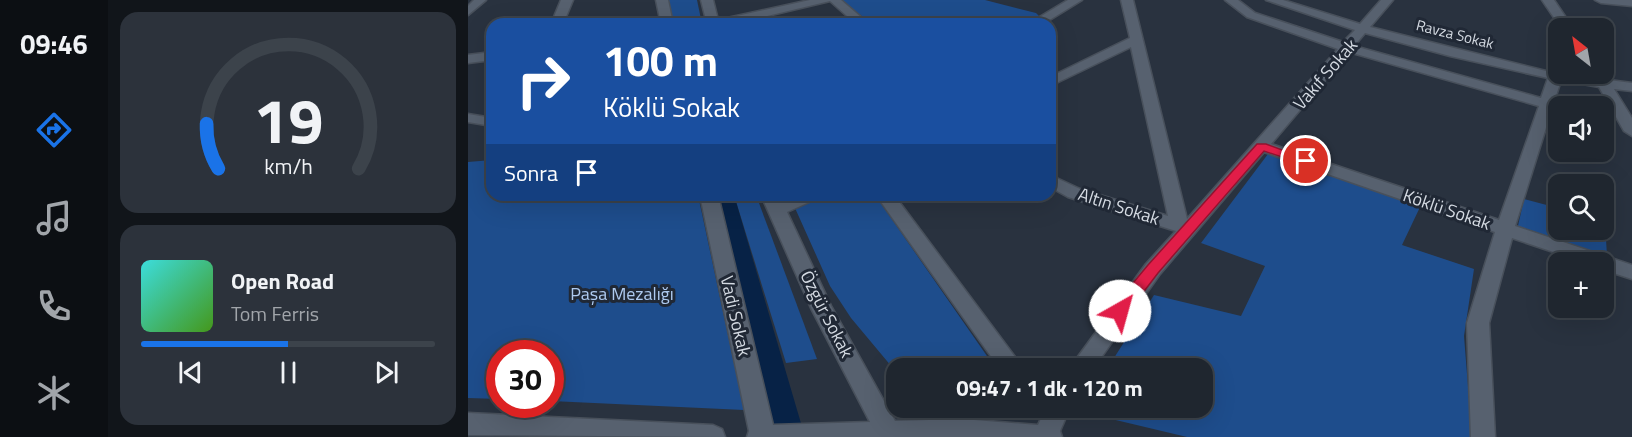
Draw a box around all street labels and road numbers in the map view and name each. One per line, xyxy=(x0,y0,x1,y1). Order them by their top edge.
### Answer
street label: Ravza Sokak xyxy=(1414,13,1496,55)
street label: Vakıf Sokak xyxy=(1286,32,1364,116)
street label: Altın Sokak xyxy=(1075,180,1164,232)
street label: Köklü Sokak xyxy=(1399,181,1495,237)
street label: Özgür Sokak xyxy=(794,266,861,363)
street label: Vadi Sokak xyxy=(714,273,758,359)

